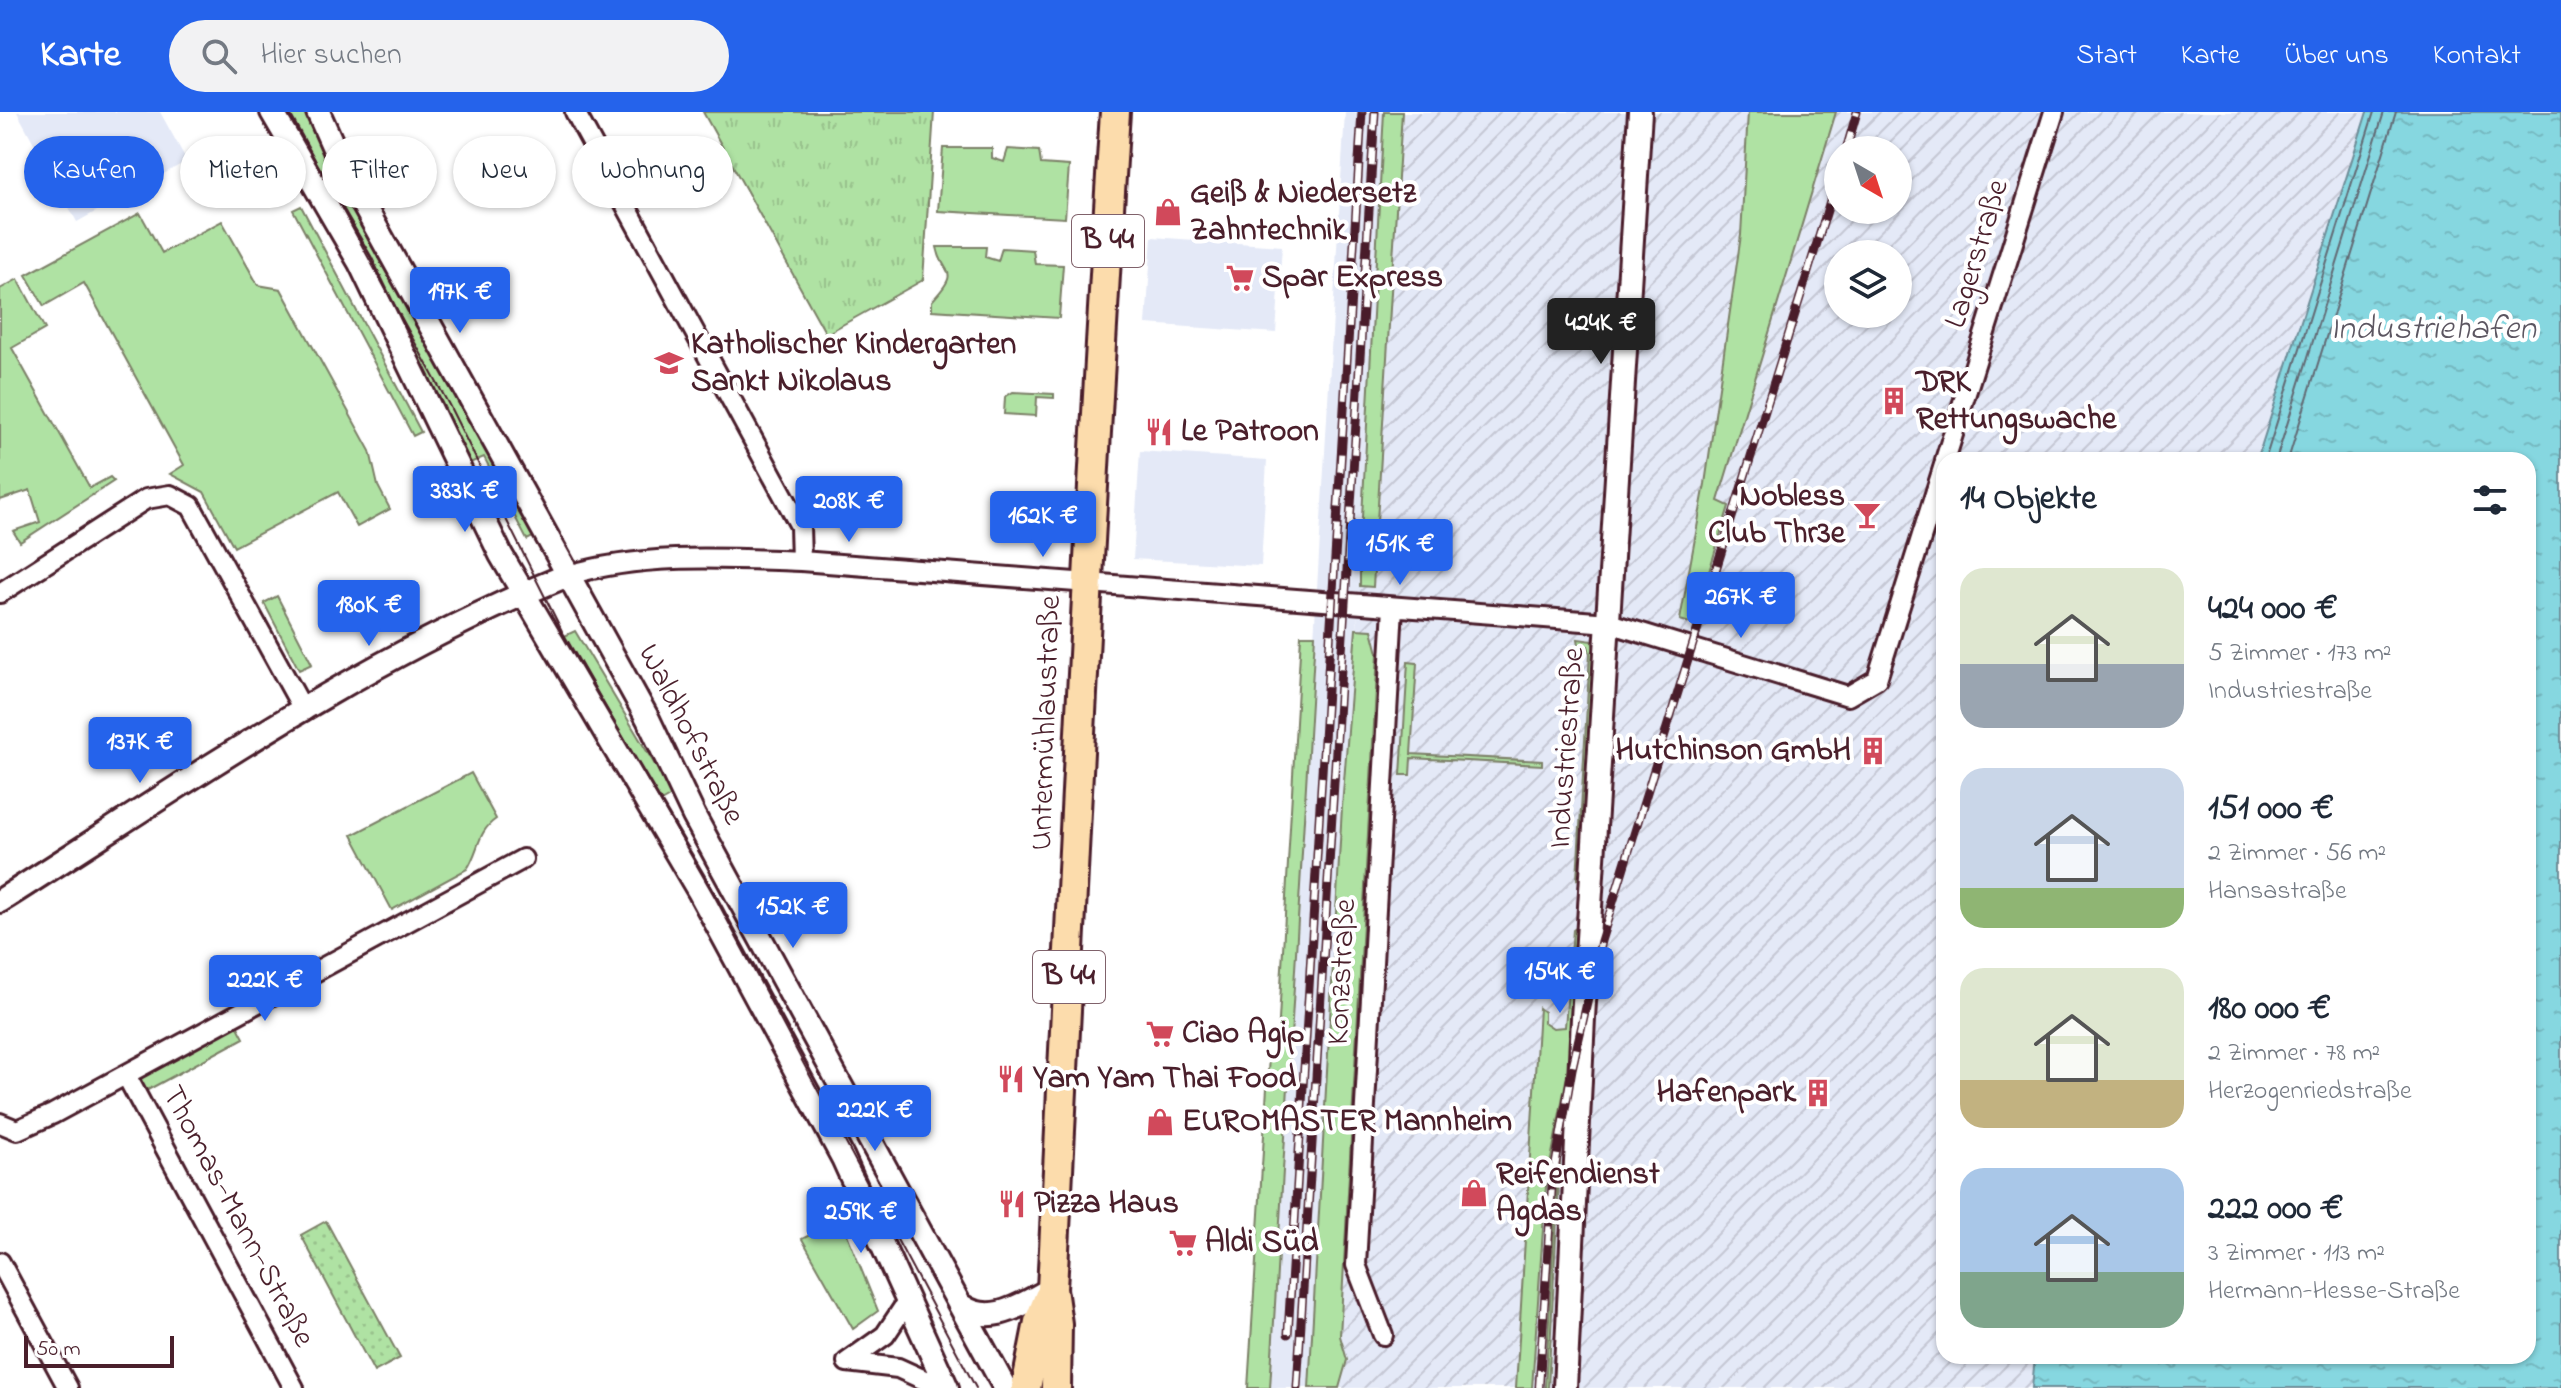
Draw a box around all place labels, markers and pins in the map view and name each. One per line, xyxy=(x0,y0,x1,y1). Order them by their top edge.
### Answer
place label: Geiß & Niedersetz Zahntechnik xyxy=(1190,171,1417,255)
shop icon: Geiß & Niedersetz Zahntechnik xyxy=(1153,197,1183,227)
place label: Spar Express xyxy=(1262,255,1443,302)
supermarket icon: Spar Express xyxy=(1225,263,1255,293)
pin: 197K € xyxy=(395,267,525,335)
pin: 424K € xyxy=(1536,298,1666,366)
place label: Katholischer Kindergarten Sankt Nikolaus xyxy=(691,322,1017,406)
school or university icon: Katholischer Kindergarten Sankt Nikolaus xyxy=(654,348,684,378)
place label: DRK Rettungswache xyxy=(1914,360,2118,445)
building icon: DRK Rettungswache xyxy=(1879,386,1909,416)
place label: Le Patroon xyxy=(1181,409,1319,456)
restaurant icon: Le Patroon xyxy=(1144,417,1174,447)
pin: 383K € xyxy=(400,466,530,534)
place label: Nobless Club Thr3e xyxy=(1708,474,1847,558)
pin: 208K € xyxy=(784,476,914,544)
pin: 162K € xyxy=(978,491,1108,559)
bar icon: Nobless Club Thr3e xyxy=(1852,500,1882,530)
pin: 151K € xyxy=(1335,519,1465,587)
pin: 267K € xyxy=(1676,572,1806,640)
pin: 180K € xyxy=(304,580,434,648)
pin: 137K € xyxy=(75,717,205,785)
place label: Hutchinson GmbH xyxy=(1615,728,1851,775)
building icon: Hutchinson GmbH xyxy=(1858,736,1888,766)
pin: 152K € xyxy=(728,882,858,950)
pin: 154K € xyxy=(1495,947,1625,1015)
pin: 222K € xyxy=(200,955,330,1023)
place label: Ciao Agip xyxy=(1182,1011,1305,1059)
supermarket icon: Ciao Agip xyxy=(1145,1019,1175,1049)
place label: Yam Yam Thai Food xyxy=(1032,1056,1296,1103)
restaurant icon: Yam Yam Thai Food xyxy=(996,1064,1026,1094)
place label: Hafenpark xyxy=(1657,1070,1797,1117)
building icon: Hafenpark xyxy=(1803,1078,1833,1108)
pin: 222K € xyxy=(810,1085,940,1153)
place label: EUROMASTER Mannheim xyxy=(1182,1099,1512,1146)
shop icon: EUROMASTER Mannheim xyxy=(1145,1107,1175,1137)
place label: Reifendienst Agdas xyxy=(1496,1152,1660,1237)
shop icon: Reifendienst Agdas xyxy=(1459,1178,1489,1208)
place label: Pizza Haus xyxy=(1034,1181,1179,1228)
pin: 259K € xyxy=(796,1187,926,1255)
restaurant icon: Pizza Haus xyxy=(997,1189,1027,1219)
place label: Aldi Süd xyxy=(1205,1220,1319,1267)
supermarket icon: Aldi Süd xyxy=(1168,1228,1198,1258)

